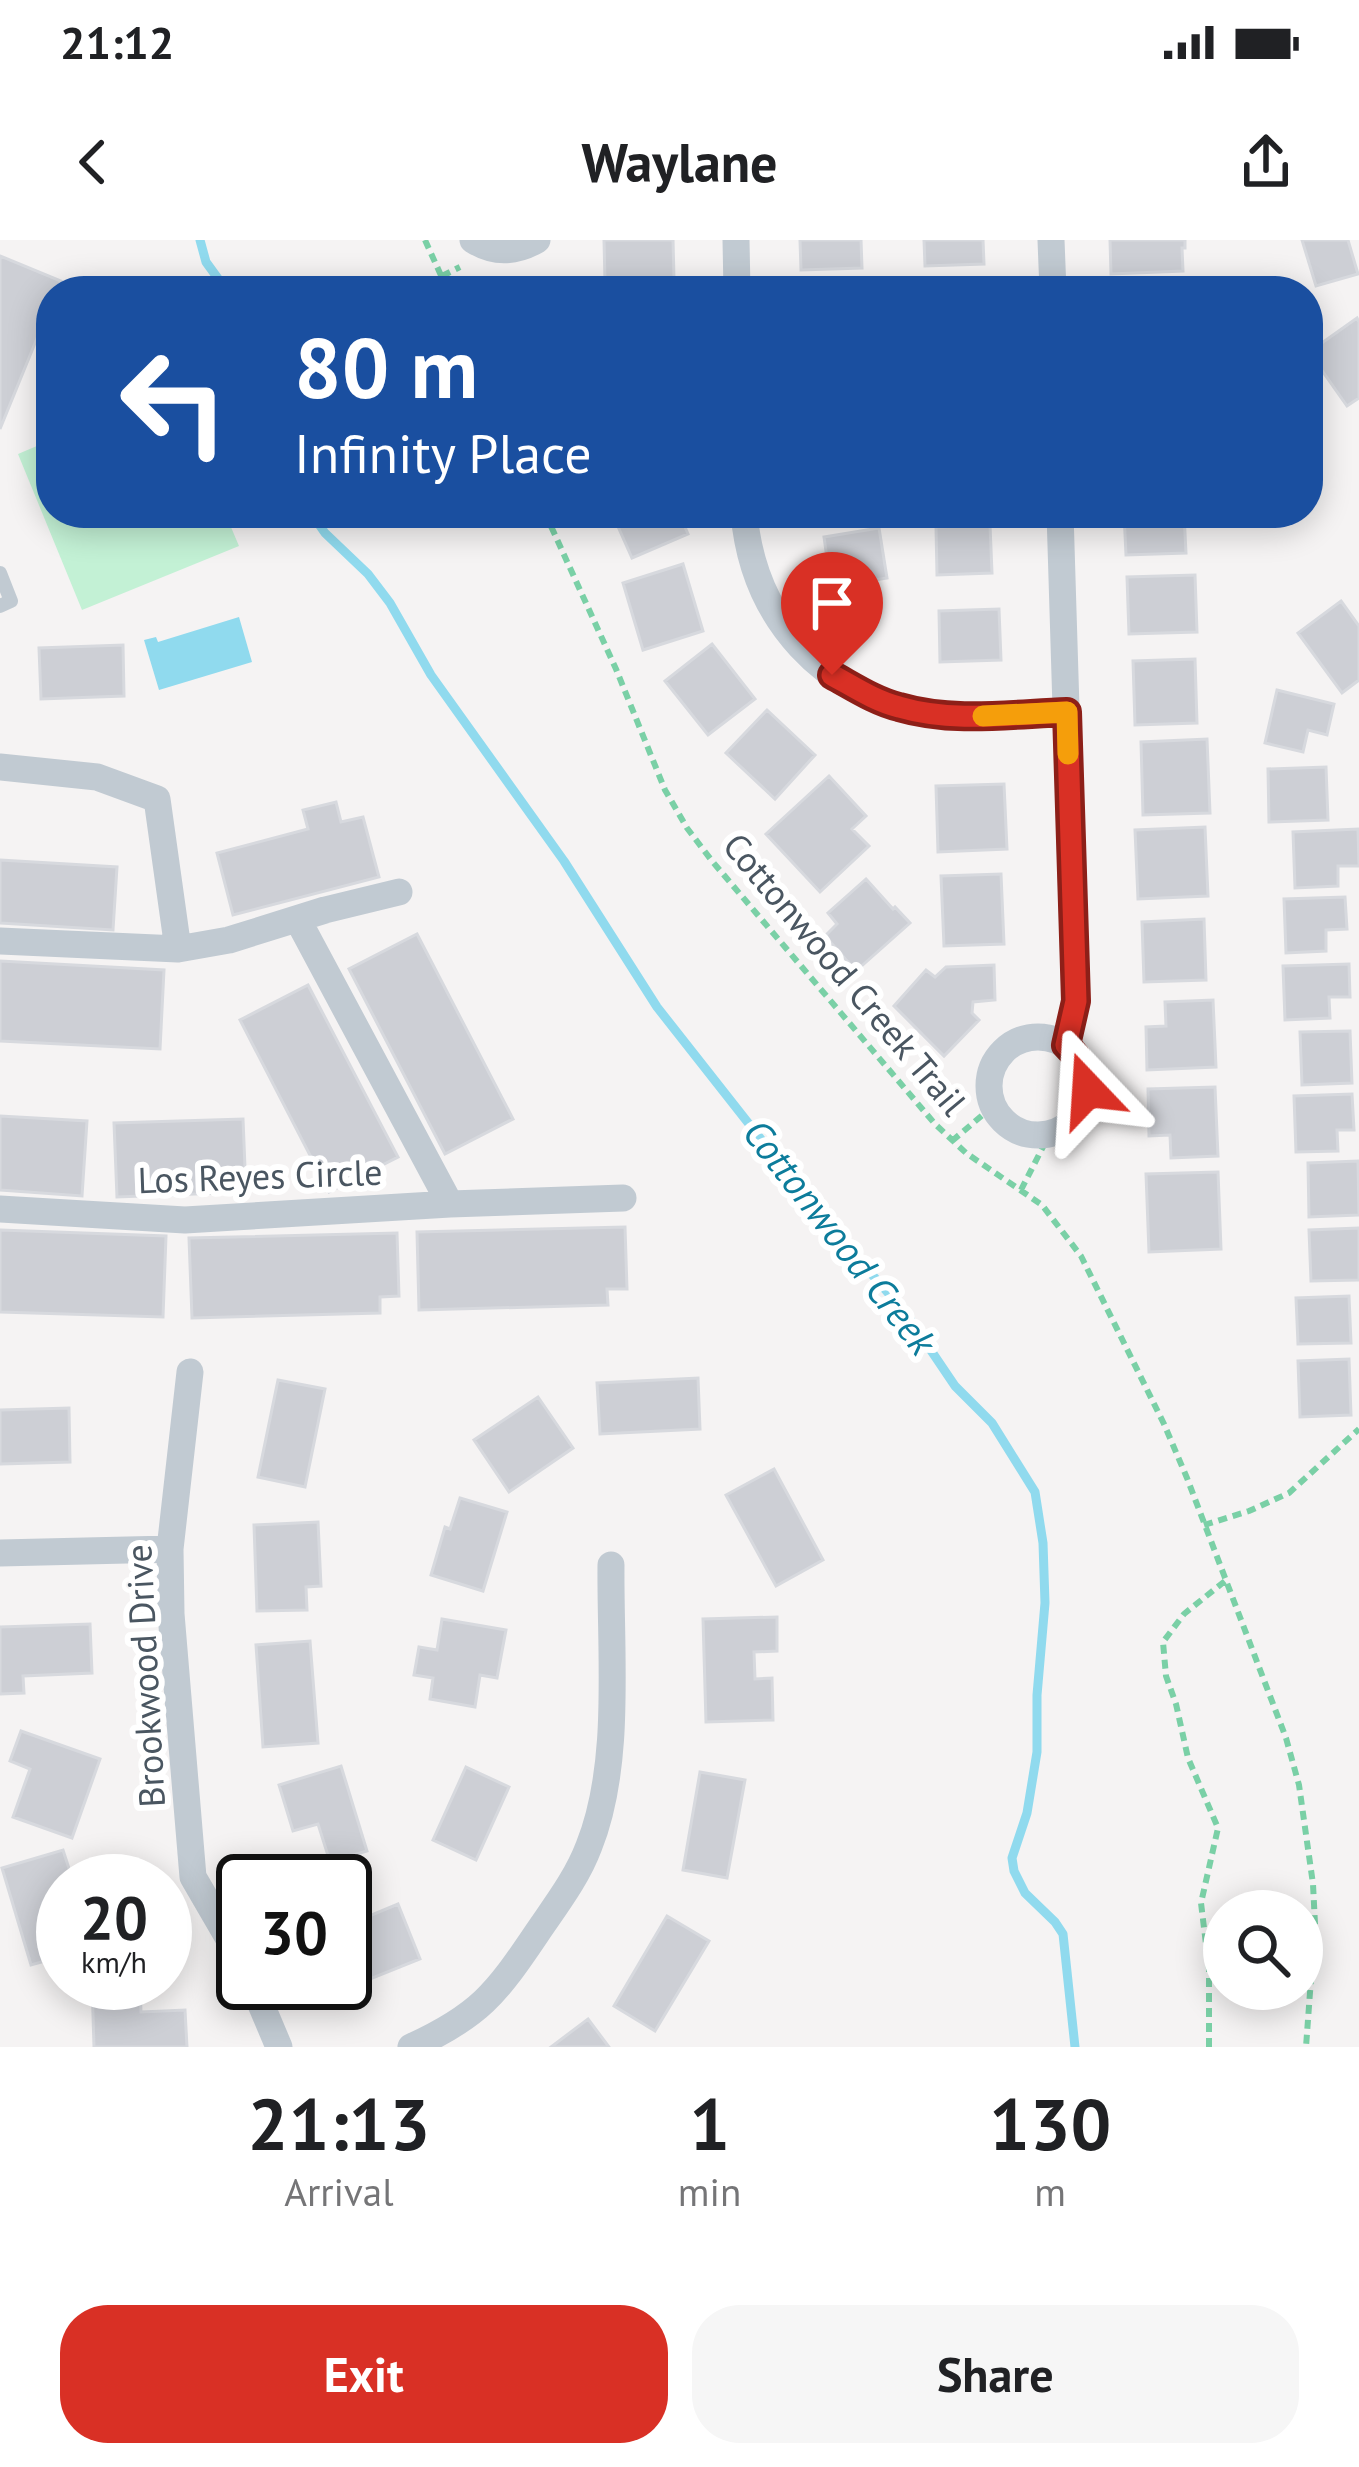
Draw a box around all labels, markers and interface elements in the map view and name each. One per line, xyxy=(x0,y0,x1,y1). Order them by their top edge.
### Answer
text: 21:12 xyxy=(60,13,174,71)
text: Waylane xyxy=(581,127,778,197)
icon: back xyxy=(60,129,126,195)
icon: share xyxy=(1233,129,1299,195)
text: 80 m xyxy=(294,312,478,421)
icon: left xyxy=(96,324,252,480)
text: Infinity Place xyxy=(294,418,592,488)
pin xyxy=(781,552,883,675)
icon: arrive xyxy=(799,570,865,636)
street label: Cottonwood Creek Trail xyxy=(713,823,978,1125)
position arrow xyxy=(1025,1027,1151,1153)
water label: Cottonwood Creek xyxy=(732,1108,949,1366)
street label: Los Reyes Circle xyxy=(137,1148,383,1203)
street label: Brookwood Drive xyxy=(114,1543,175,1809)
speed limit sign: 30 xyxy=(216,1854,372,2010)
text: 20 xyxy=(80,1878,148,1956)
map controls xyxy=(1203,1890,1323,2010)
button: search xyxy=(1203,1890,1323,2010)
text: km/h xyxy=(81,1942,147,1981)
text: 21:13 xyxy=(248,2077,430,2170)
text: 1 xyxy=(689,2077,730,2170)
text: 130 xyxy=(989,2077,1111,2170)
text: Arrival xyxy=(284,2166,394,2217)
text: min xyxy=(678,2166,741,2217)
text: m xyxy=(1034,2166,1066,2217)
button: Exit xyxy=(60,2305,668,2443)
button: Share xyxy=(692,2305,1299,2443)

